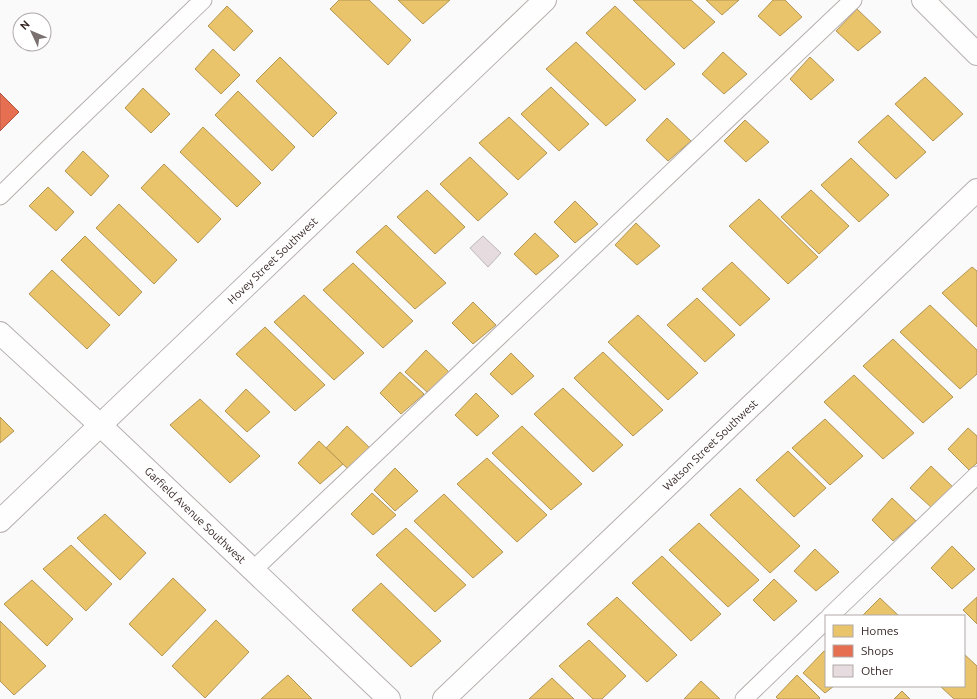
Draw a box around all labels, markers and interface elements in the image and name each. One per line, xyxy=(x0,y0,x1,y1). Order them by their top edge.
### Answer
north arrow xyxy=(12,12,52,52)
text: N xyxy=(18,18,32,32)
street label: Hovey Street Southwest xyxy=(225,214,320,306)
street label: Watson Street Southwest xyxy=(660,397,760,493)
street label: Garfield Avenue Southwest xyxy=(142,465,249,566)
legend xyxy=(825,615,965,687)
text: Homes xyxy=(861,624,899,637)
text: Shops xyxy=(861,644,893,657)
text: Other xyxy=(861,664,894,677)

